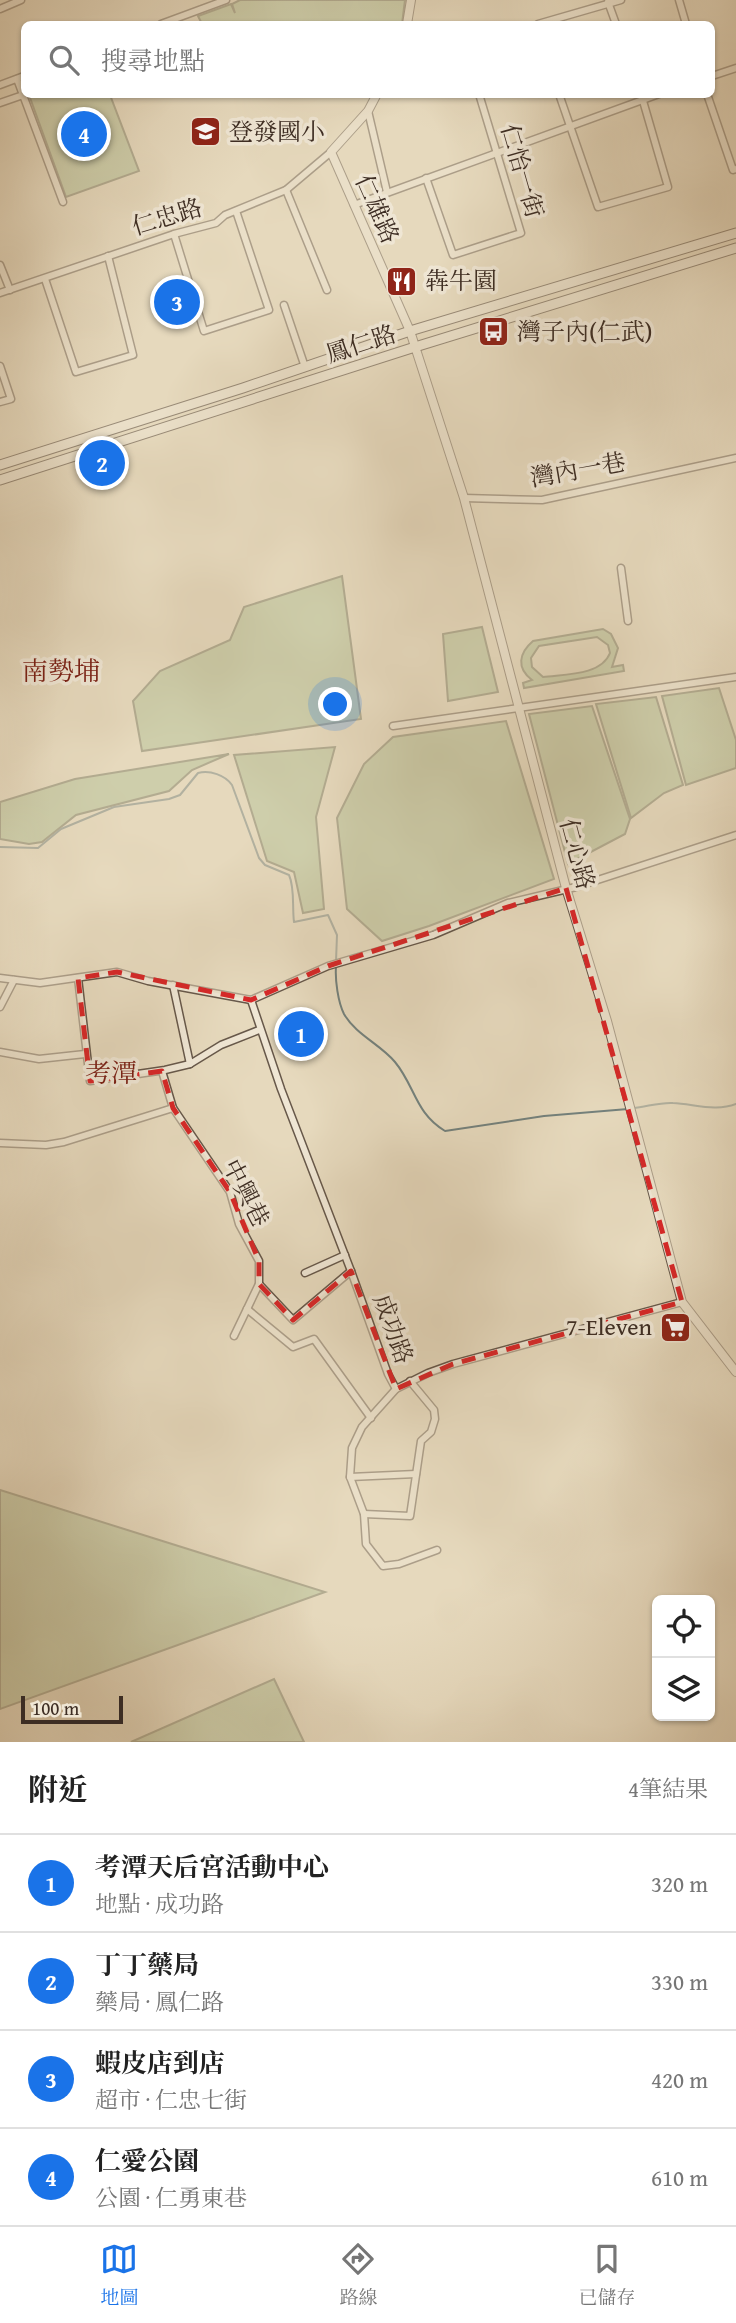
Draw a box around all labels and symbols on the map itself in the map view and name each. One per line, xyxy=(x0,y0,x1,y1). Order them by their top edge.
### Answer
pin: 4 xyxy=(61,108,107,160)
place label: 登發國小 xyxy=(229,114,325,149)
school or university icon: 登發國小 xyxy=(189,115,223,149)
street label: 仁怡一街 xyxy=(492,120,553,222)
street label: 仁雄路 xyxy=(347,169,408,249)
street label: 仁忠路 xyxy=(127,189,206,244)
place label: 犇牛園 xyxy=(425,263,497,298)
restaurant icon: 犇牛園 xyxy=(385,264,419,298)
pin: 3 xyxy=(154,276,200,328)
place label: 灣子內(仁武) xyxy=(517,314,652,349)
bus stop icon: 灣子內(仁武) xyxy=(477,315,511,349)
street label: 鳳仁路 xyxy=(321,316,400,371)
pin: 2 xyxy=(79,437,125,489)
street label: 灣內一巷 xyxy=(528,444,628,495)
district label: 南勢埔 xyxy=(22,651,100,690)
your location xyxy=(318,687,352,721)
street label: 仁心路 xyxy=(551,815,604,893)
pin: 1 xyxy=(278,1008,324,1060)
district label: 考潭 xyxy=(85,1053,137,1092)
street label: 中興巷 xyxy=(215,1153,278,1233)
street label: 成功路 xyxy=(365,1289,422,1369)
place label: 7-Eleven xyxy=(566,1309,653,1344)
supermarket icon: 7-Eleven xyxy=(658,1310,692,1344)
scale bar xyxy=(21,1693,122,1725)

